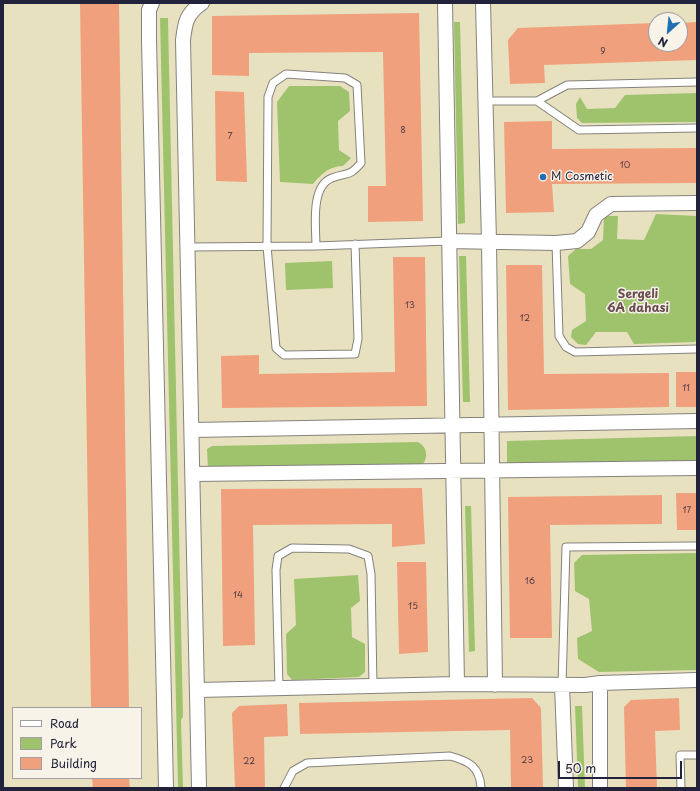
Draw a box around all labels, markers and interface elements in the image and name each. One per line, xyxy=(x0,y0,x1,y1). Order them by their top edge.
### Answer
north arrow xyxy=(648,12,688,52)
text: N xyxy=(655,33,671,52)
house number: 9 xyxy=(600,47,606,57)
house number: 8 xyxy=(400,126,406,136)
house number: 7 xyxy=(227,132,233,142)
house number: 10 xyxy=(620,161,630,171)
place label: M Cosmetic xyxy=(551,170,613,184)
marker: M Cosmetic xyxy=(538,172,548,182)
district label: Sergeli 6A dahasi xyxy=(607,288,669,316)
house number: 13 xyxy=(405,301,415,311)
house number: 12 xyxy=(520,314,530,324)
house number: 11 xyxy=(682,384,690,394)
house number: 17 xyxy=(683,506,691,516)
house number: 16 xyxy=(525,577,535,587)
house number: 14 xyxy=(233,591,243,601)
house number: 15 xyxy=(408,602,418,612)
legend xyxy=(12,707,142,779)
text: Road xyxy=(50,714,79,732)
text: Park xyxy=(50,734,77,752)
scale bar xyxy=(560,753,684,779)
text: Building xyxy=(50,754,97,772)
house number: 23 xyxy=(521,756,533,766)
house number: 22 xyxy=(243,757,255,767)
text: 50 m xyxy=(565,759,596,777)

